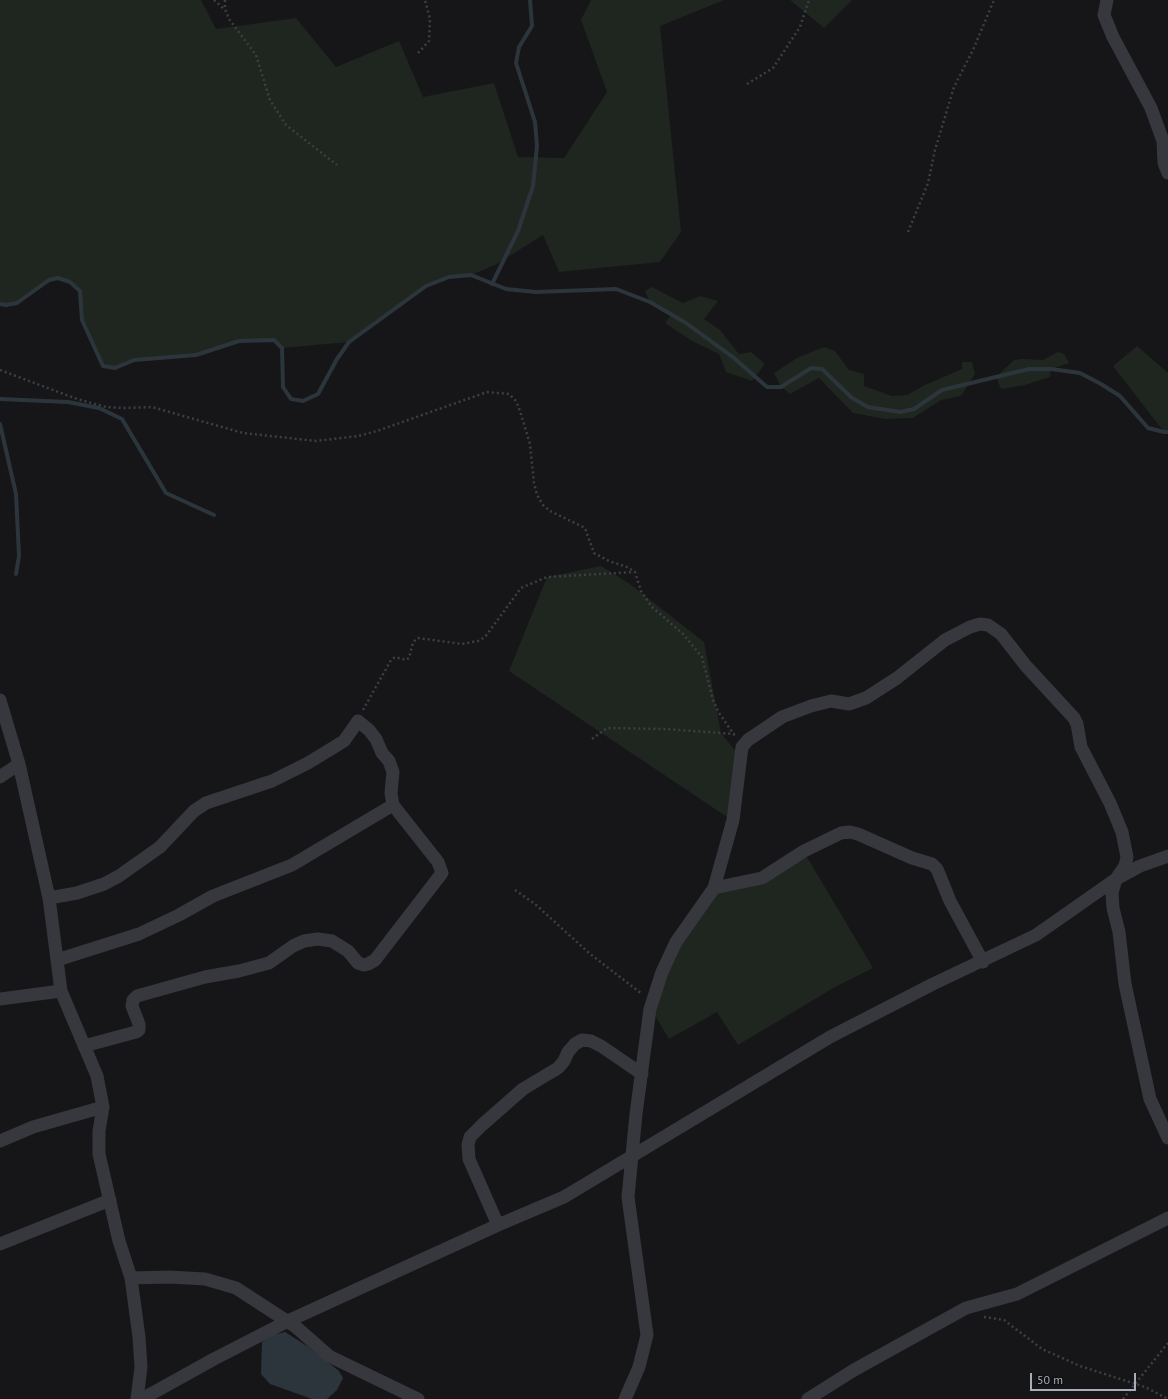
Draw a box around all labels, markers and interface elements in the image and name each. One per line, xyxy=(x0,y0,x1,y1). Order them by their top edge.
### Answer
scale bar xyxy=(1032,1365,1138,1391)
text: 50 m xyxy=(1037,1372,1063,1387)

